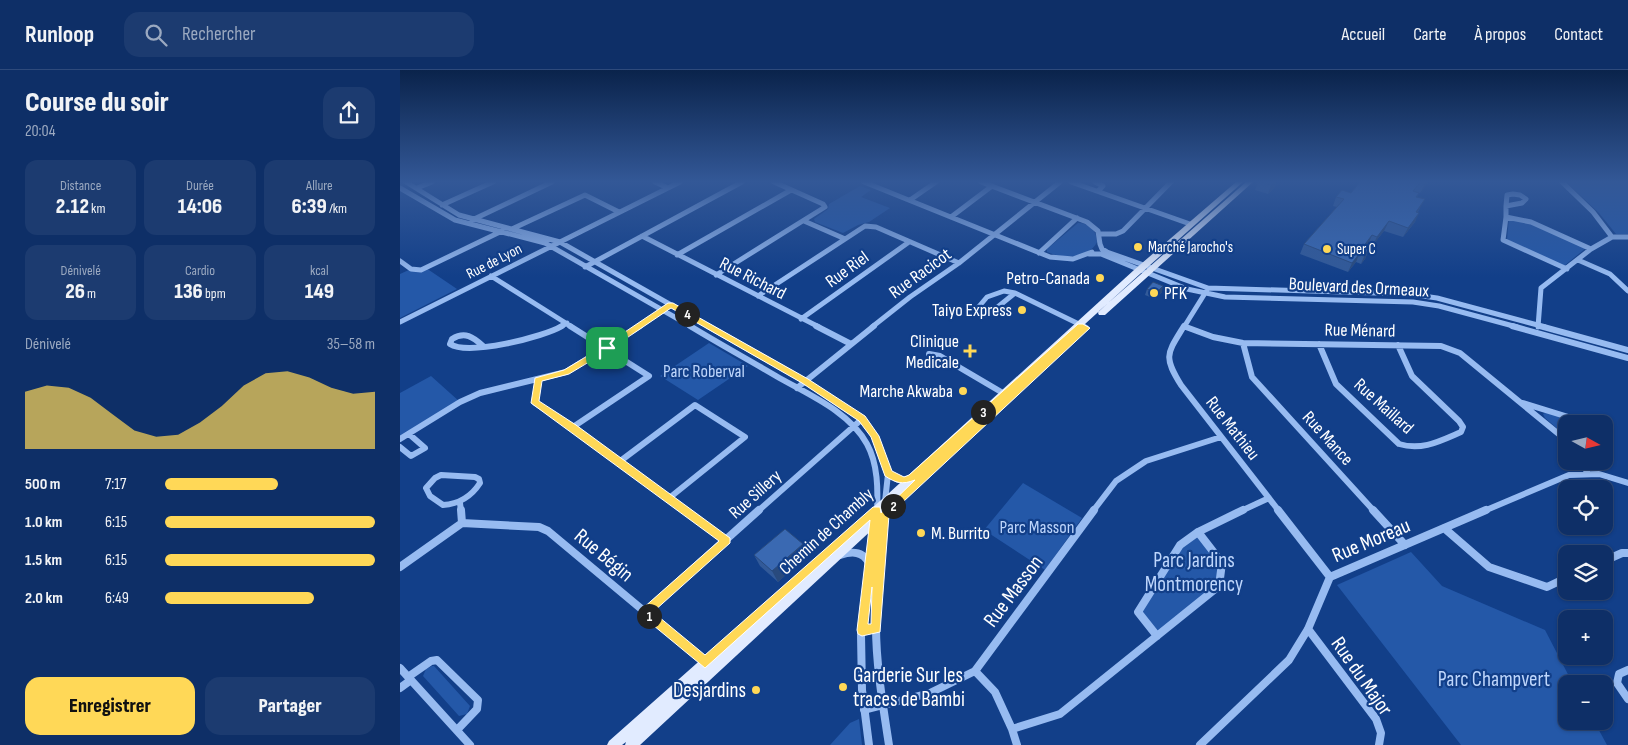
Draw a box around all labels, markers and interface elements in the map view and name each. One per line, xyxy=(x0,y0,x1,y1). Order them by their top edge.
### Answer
search box xyxy=(124,12,474,57)
text: Runloop xyxy=(25,20,94,49)
icon: search xyxy=(142,21,170,49)
text: Rechercher xyxy=(182,23,256,46)
text: Accueil xyxy=(1341,24,1385,45)
text: Carte xyxy=(1413,24,1446,45)
text: À propos xyxy=(1474,24,1526,45)
text: Contact xyxy=(1554,24,1603,45)
text: Course du soir xyxy=(25,86,169,119)
button: share xyxy=(323,87,375,139)
text: 20:04 xyxy=(25,122,55,141)
text: Distance xyxy=(60,177,101,194)
text: Durée xyxy=(186,177,214,194)
text: Allure xyxy=(306,177,333,194)
text: 2.12 xyxy=(56,194,89,219)
text: 14:06 xyxy=(178,194,222,219)
text: 6:39 xyxy=(292,194,327,219)
text: km xyxy=(89,200,105,217)
text: /km xyxy=(327,200,347,217)
place label: Marché Jarocho's xyxy=(1148,238,1233,257)
street label: Rue de Lyon xyxy=(463,239,525,283)
place label: Super C xyxy=(1337,240,1376,259)
marker: Marché Jarocho's xyxy=(1132,241,1144,253)
marker: Super C xyxy=(1321,243,1333,255)
street label: Rue Racicot xyxy=(885,244,956,303)
street label: Rue Riel xyxy=(822,247,873,292)
street label: Rue Richard xyxy=(716,253,790,304)
text: Dénivelé xyxy=(61,262,101,279)
text: Cardio xyxy=(185,262,215,279)
text: kcal xyxy=(310,262,329,279)
place label: Petro-Canada xyxy=(1006,268,1090,289)
marker: Petro-Canada xyxy=(1094,272,1106,284)
street label: Boulevard des Ormeaux xyxy=(1288,273,1430,302)
text: 26 xyxy=(65,279,85,304)
text: 136 xyxy=(174,279,203,304)
text: 149 xyxy=(305,279,334,304)
place label: PFK xyxy=(1164,283,1188,304)
text: m xyxy=(85,285,96,302)
text: bpm xyxy=(203,285,226,302)
marker: PFK xyxy=(1148,287,1160,299)
place label: Taiyo Express xyxy=(932,300,1012,321)
pin: 4 xyxy=(674,302,700,326)
marker: Taiyo Express xyxy=(1016,304,1028,316)
text: 4 xyxy=(684,306,691,323)
street label: Rue Ménard xyxy=(1324,319,1396,342)
pin xyxy=(586,327,628,369)
place label: Clinique Medicale xyxy=(906,331,959,373)
icon: arrive xyxy=(593,334,621,362)
text: Dénivelé xyxy=(25,335,71,354)
text: 35–58 m xyxy=(327,335,375,354)
marker: Clinique Medicale xyxy=(963,344,977,358)
park label: Parc Roberval xyxy=(663,361,745,382)
street label: Rue Maillard xyxy=(1350,374,1418,439)
place label: Marche Akwaba xyxy=(859,381,953,402)
marker: Marche Akwaba xyxy=(957,385,969,397)
street label: Rue Mathieu xyxy=(1201,392,1264,464)
pin: 3 xyxy=(970,400,996,424)
text: 3 xyxy=(980,404,987,421)
street label: Rue Mance xyxy=(1298,407,1357,470)
north arrow xyxy=(1558,415,1612,470)
map controls xyxy=(1558,415,1613,730)
street label: Rue Sillery xyxy=(725,465,786,523)
text: 500 m xyxy=(25,475,60,494)
text: 7:17 xyxy=(105,475,126,494)
button: locate xyxy=(1558,480,1613,535)
street label: Chemin de Chambly xyxy=(775,484,878,579)
pin: 2 xyxy=(880,494,906,518)
text: 2 xyxy=(890,498,897,515)
text: 1.0 km xyxy=(25,513,62,532)
text: 6:15 xyxy=(105,513,127,532)
street label: Rue Moreau xyxy=(1328,513,1414,568)
park label: Parc Masson xyxy=(1000,517,1074,538)
place label: M. Burrito xyxy=(931,523,990,544)
street label: Rue Bégin xyxy=(569,524,638,587)
marker: M. Burrito xyxy=(915,527,927,539)
button: layers xyxy=(1558,545,1613,600)
park label: Parc Jardins Montmorency xyxy=(1145,548,1243,597)
street label: Rue Masson xyxy=(978,550,1048,632)
text: 1.5 km xyxy=(25,551,62,570)
text: 6:15 xyxy=(105,551,127,570)
text: 2.0 km xyxy=(25,589,63,608)
text: 6:49 xyxy=(105,589,129,608)
pin: 1 xyxy=(636,604,662,628)
text: 1 xyxy=(647,608,652,625)
button: + xyxy=(1558,610,1613,665)
street label: Rue du Major xyxy=(1325,632,1398,720)
place label: Garderie Sur les traces de Bambi xyxy=(853,663,965,712)
park label: Parc Champvert xyxy=(1438,667,1550,692)
button: − xyxy=(1558,675,1613,730)
button: Enregistrer xyxy=(25,677,195,735)
button: Partager xyxy=(205,677,375,735)
place label: Desjardins xyxy=(673,678,746,703)
marker: Garderie Sur les traces de Bambi xyxy=(837,681,849,693)
marker: Desjardins xyxy=(750,684,762,696)

